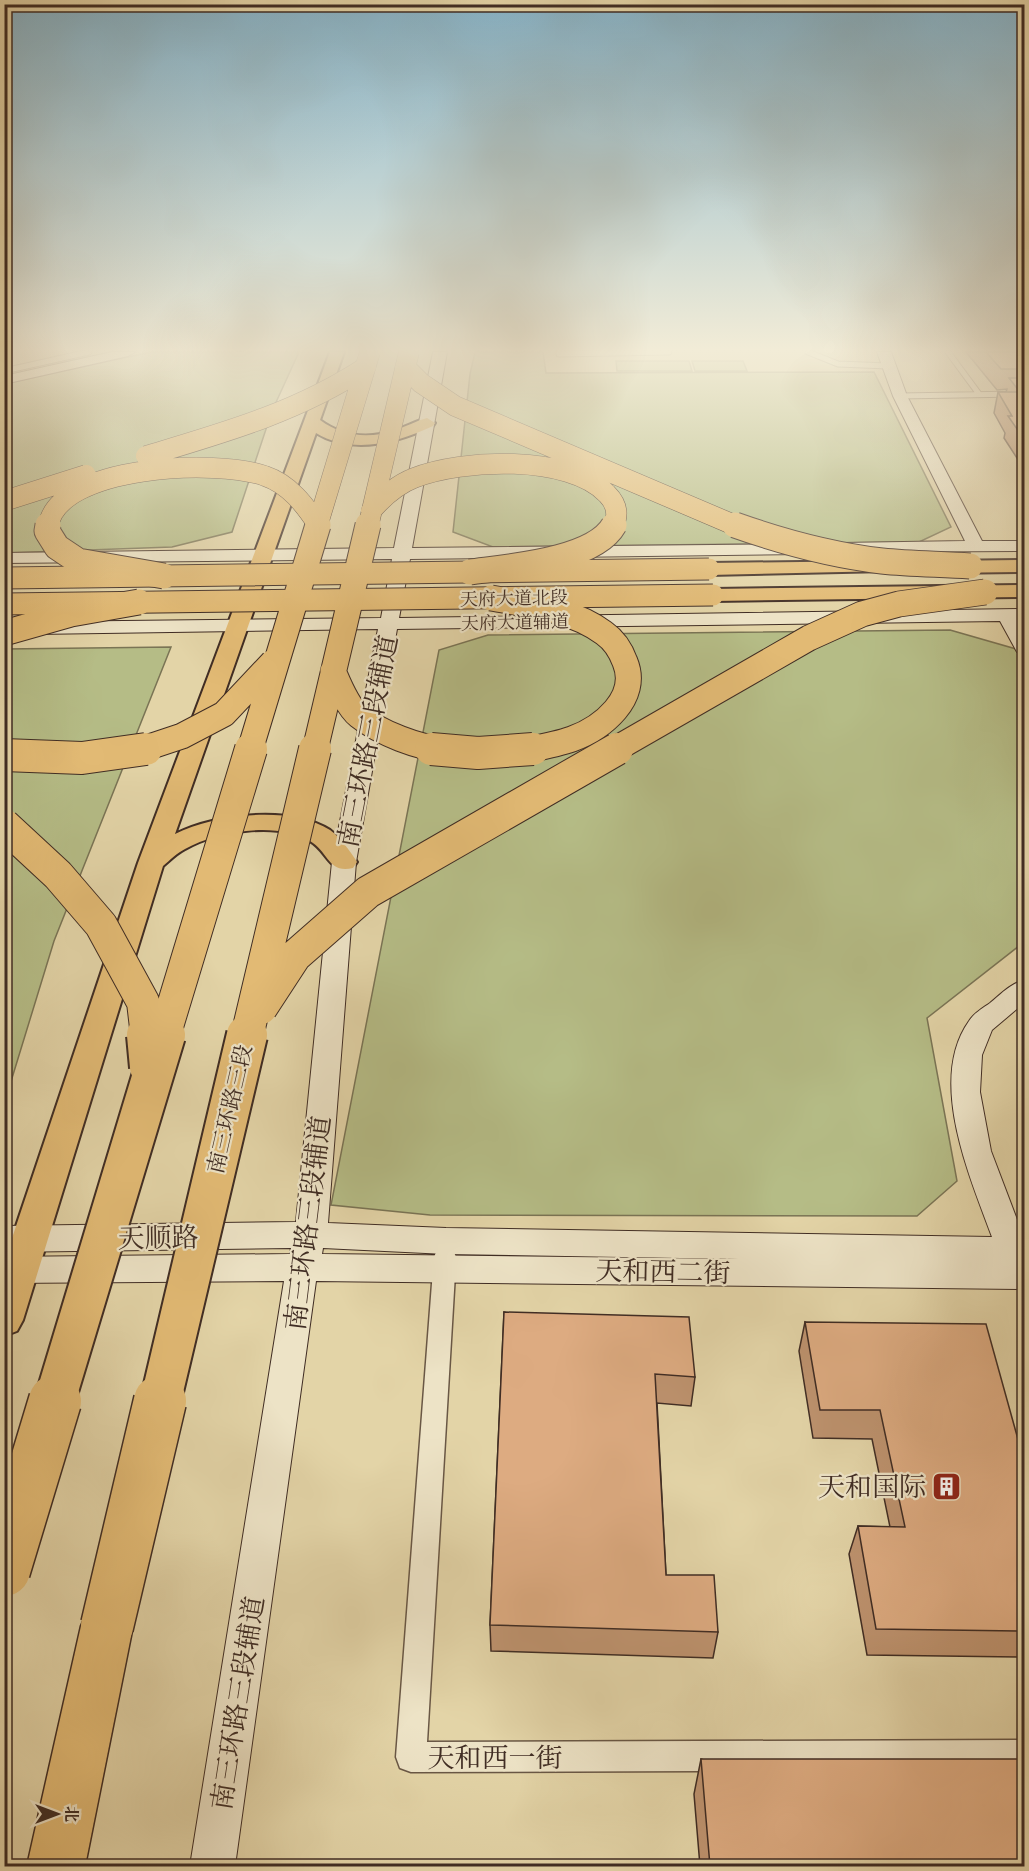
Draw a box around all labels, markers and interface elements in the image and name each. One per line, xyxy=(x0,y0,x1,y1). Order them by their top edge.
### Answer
street label: 天府大道北段 xyxy=(460,584,568,612)
street label: 天府大道辅道 xyxy=(461,608,569,636)
street label: 南三环路三段辅道 xyxy=(327,631,407,851)
street label: 南三环路三段 xyxy=(199,1041,259,1177)
street label: 南三环路三段辅道 xyxy=(274,1113,340,1333)
street label: 天顺路 xyxy=(117,1216,199,1258)
street label: 天和西二街 xyxy=(595,1250,731,1292)
place label: 天和国际 xyxy=(818,1466,926,1506)
building icon: 天和国际 xyxy=(931,1470,963,1502)
street label: 南三环路三段辅道 xyxy=(200,1593,274,1813)
street label: 天和西一街 xyxy=(428,1737,563,1777)
north arrow xyxy=(27,1784,87,1844)
text: 北 xyxy=(60,1806,84,1822)

